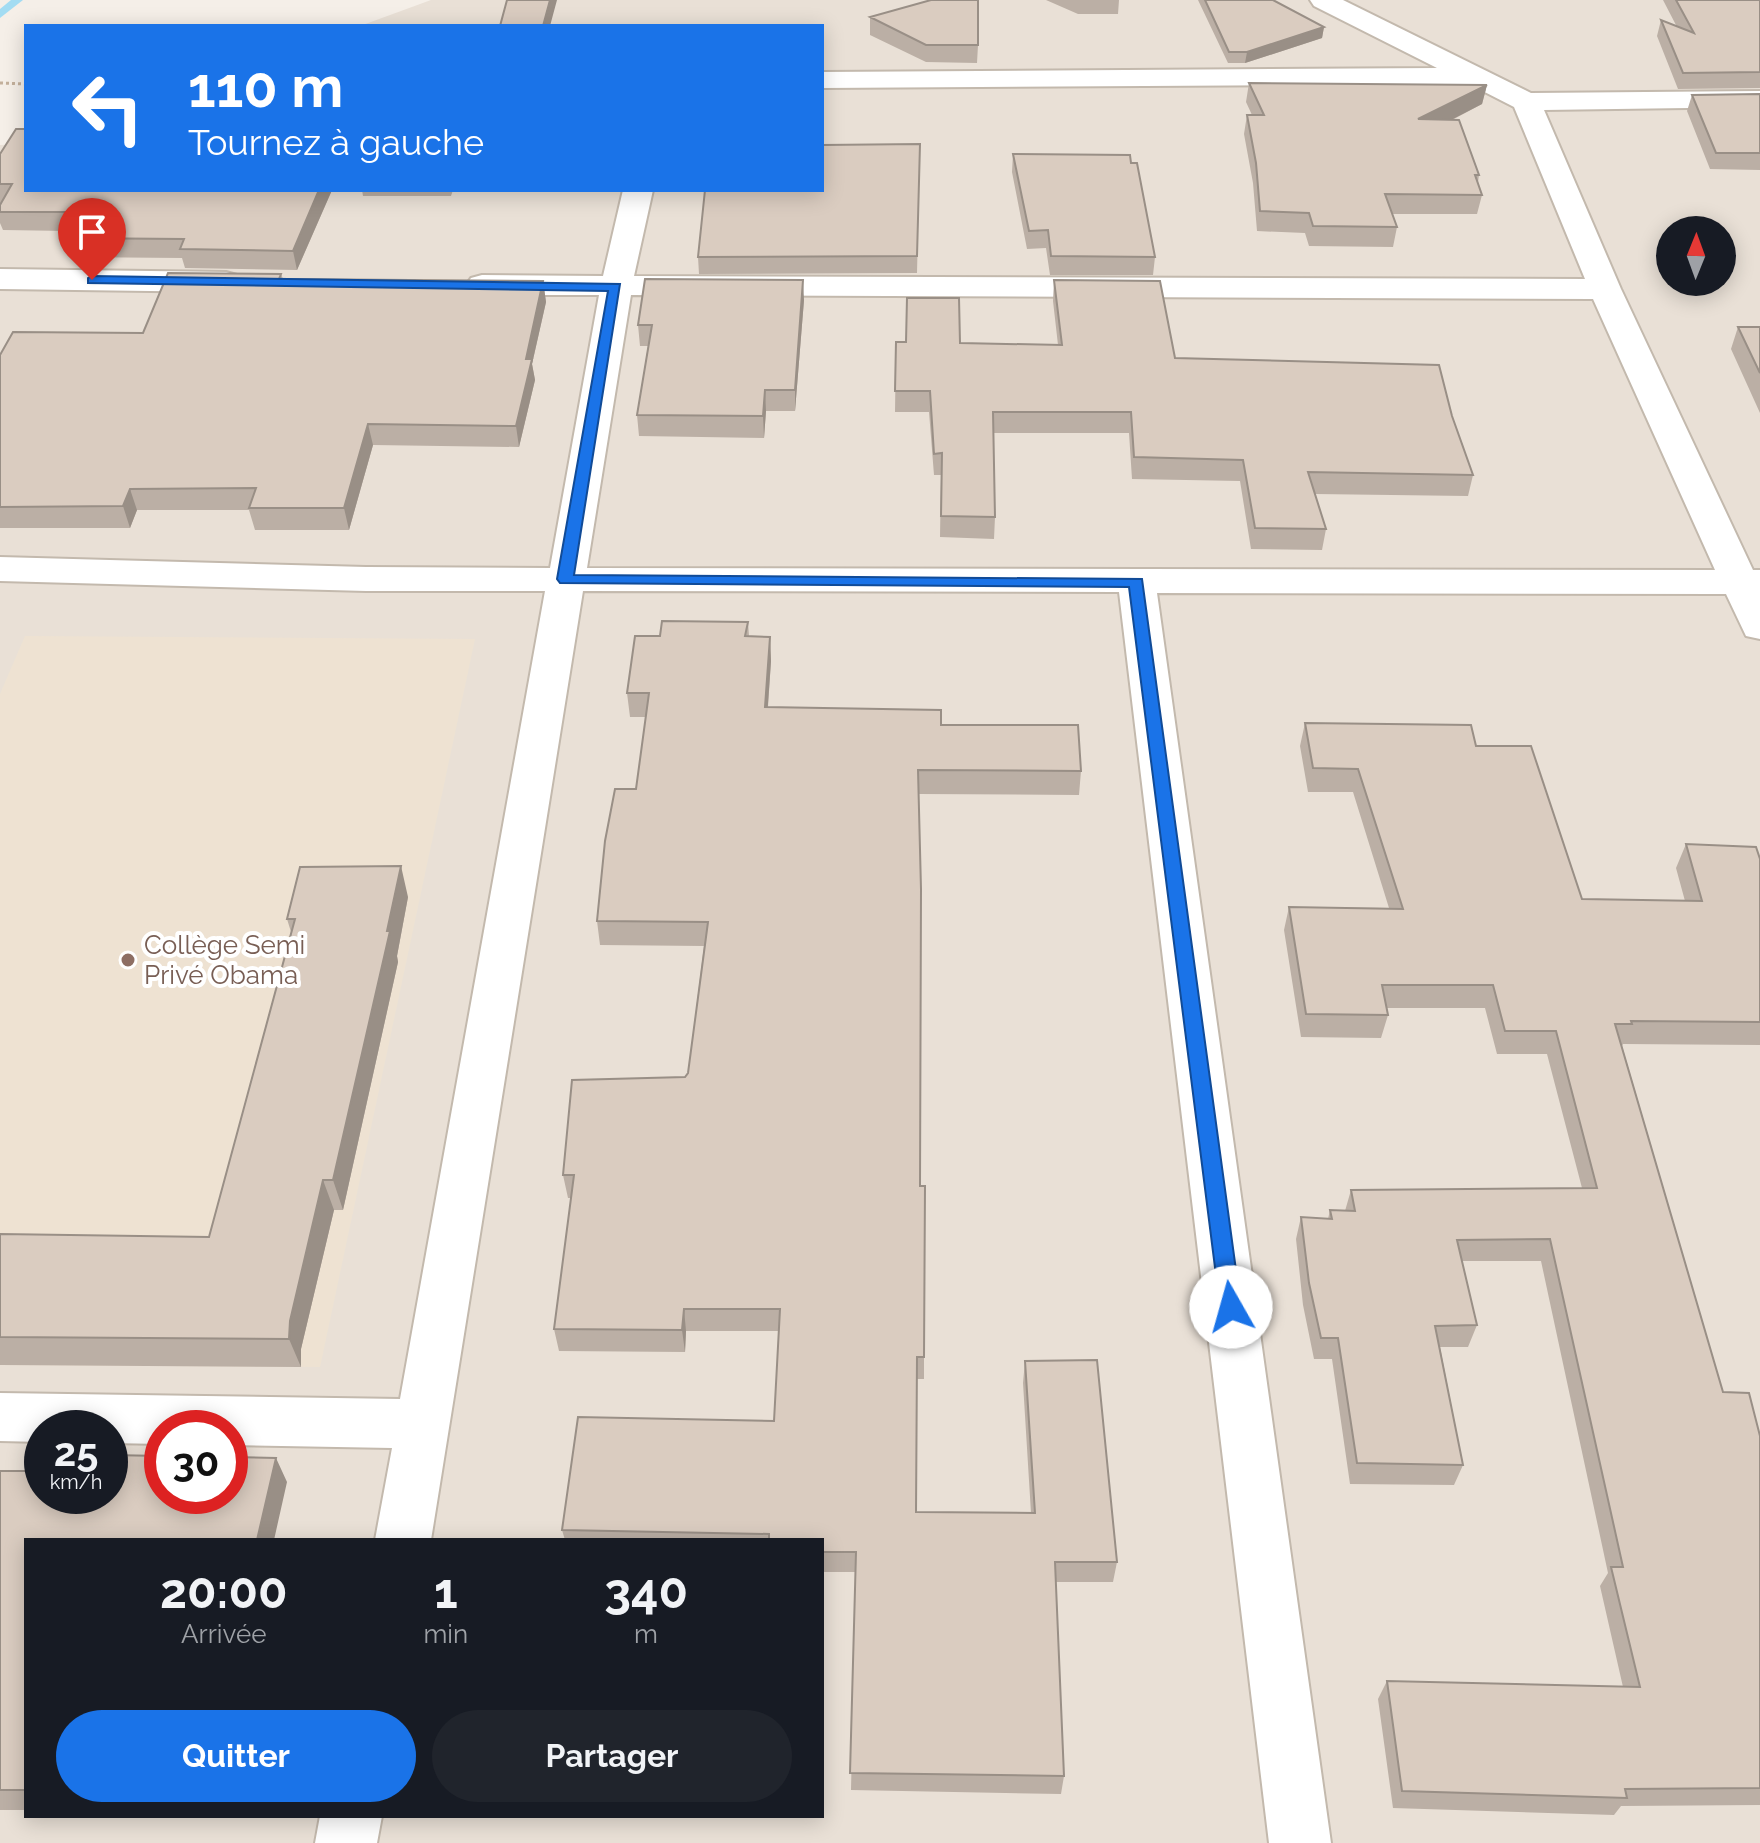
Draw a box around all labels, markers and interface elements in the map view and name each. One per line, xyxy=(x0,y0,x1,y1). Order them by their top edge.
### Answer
text: 110 m xyxy=(188,54,343,120)
icon: left xyxy=(56,56,160,160)
text: Tournez à gauche xyxy=(188,121,484,163)
pin xyxy=(58,198,126,280)
icon: arrive xyxy=(70,210,114,254)
north arrow xyxy=(1656,216,1736,296)
map controls xyxy=(1656,216,1736,296)
place label: Collège Semi Privé Obama xyxy=(144,930,305,990)
marker: Collège Semi Privé Obama xyxy=(119,951,137,969)
position arrow xyxy=(1189,1265,1273,1349)
speed limit sign: 30 xyxy=(144,1410,248,1514)
text: 25 xyxy=(54,1428,98,1475)
text: km/h xyxy=(50,1470,102,1494)
text: 20:00 xyxy=(160,1563,287,1619)
text: 1 xyxy=(434,1563,458,1619)
text: 340 xyxy=(604,1563,688,1619)
text: Arrivée xyxy=(181,1619,266,1649)
text: min xyxy=(423,1619,468,1649)
text: m xyxy=(634,1619,658,1649)
button: Quitter xyxy=(56,1710,416,1802)
button: Partager xyxy=(432,1710,792,1802)

